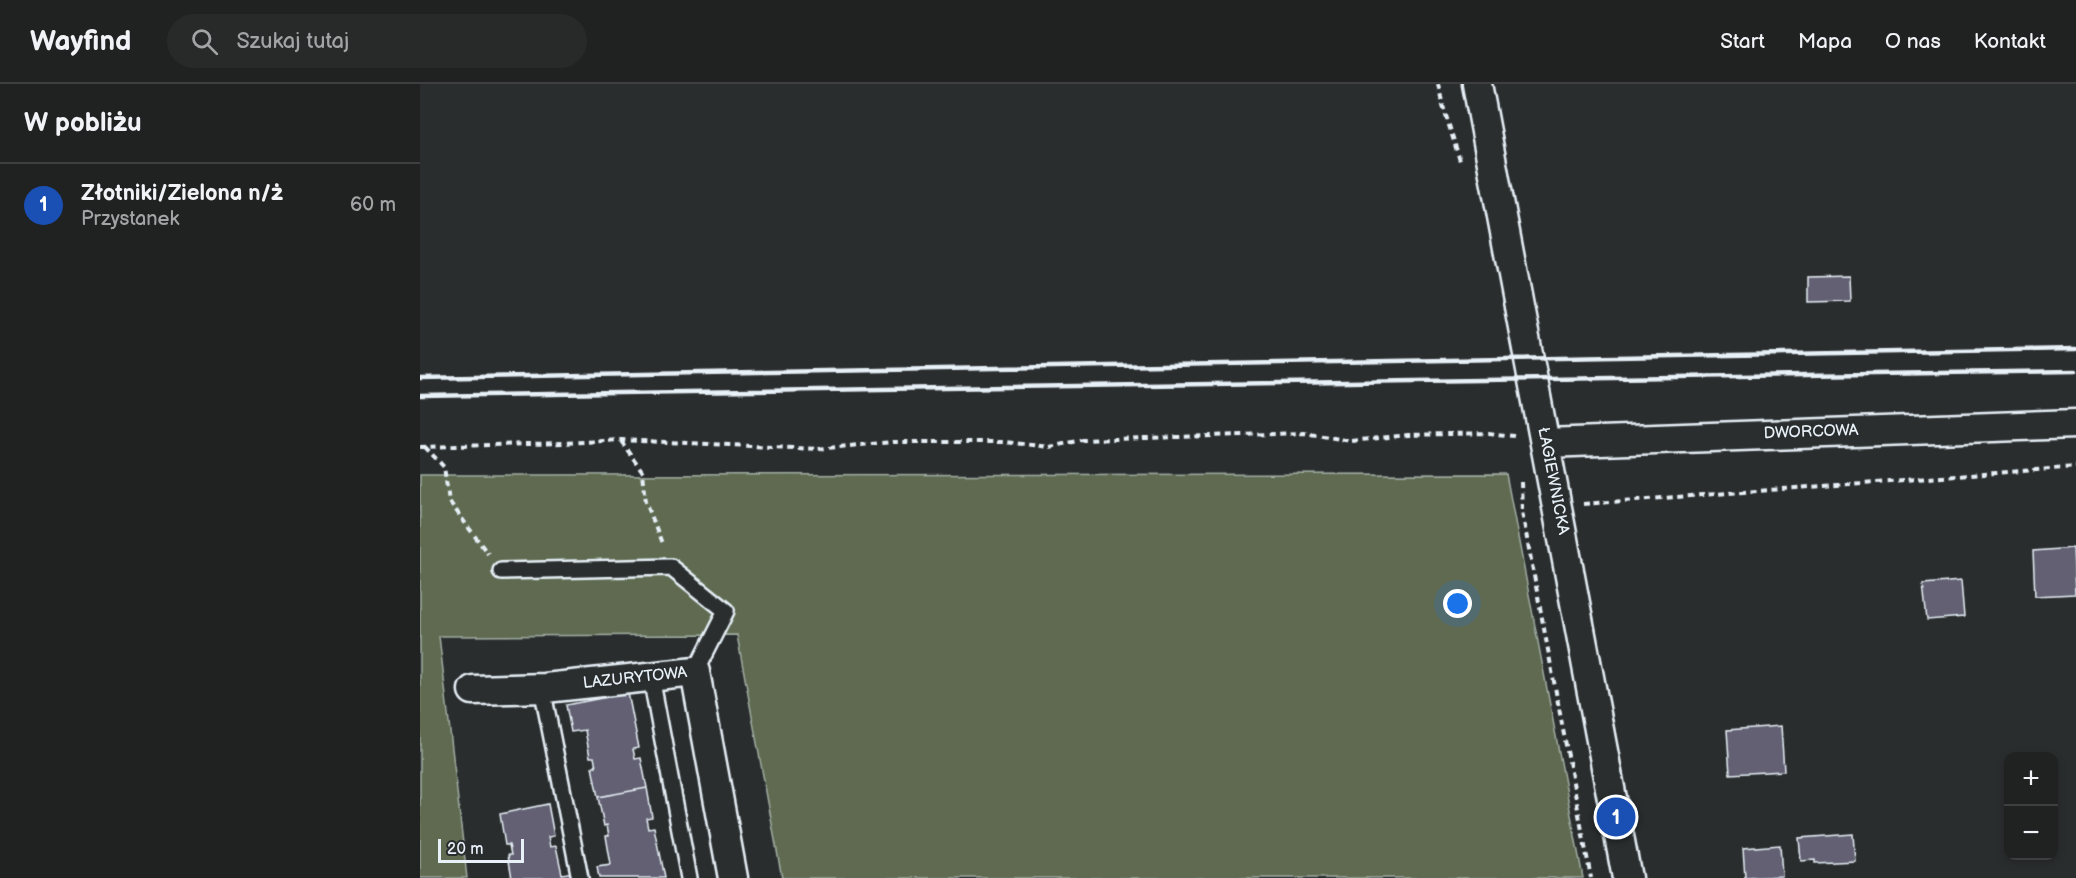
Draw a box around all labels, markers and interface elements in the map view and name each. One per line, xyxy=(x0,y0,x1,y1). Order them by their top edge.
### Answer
search box xyxy=(167,14,587,68)
text: Wayfind xyxy=(30,25,131,58)
icon: search xyxy=(188,25,221,58)
text: Szukaj tutaj xyxy=(236,28,349,55)
text: Start xyxy=(1720,29,1765,54)
text: Mapa xyxy=(1798,29,1852,54)
text: O nas xyxy=(1885,29,1941,54)
text: Kontakt xyxy=(1974,29,2046,54)
text: W pobliżu xyxy=(24,108,142,139)
text: Złotniki/Zielona n/ż xyxy=(81,180,283,207)
text: 1 xyxy=(39,193,48,217)
text: 60 m xyxy=(350,193,396,217)
text: Przystanek xyxy=(81,207,179,231)
street label: DWORCOWA xyxy=(1763,421,1859,443)
street label: ŁAGIEWNICKA xyxy=(1533,426,1573,537)
your location xyxy=(1443,589,1472,618)
street label: LAZURYTOWA xyxy=(582,663,688,693)
map controls xyxy=(2004,752,2058,860)
button: + xyxy=(2004,752,2058,806)
pin: 1 xyxy=(1596,794,1636,840)
button: − xyxy=(2004,806,2058,860)
scale bar xyxy=(438,836,524,864)
text: 20 m xyxy=(447,840,483,859)

